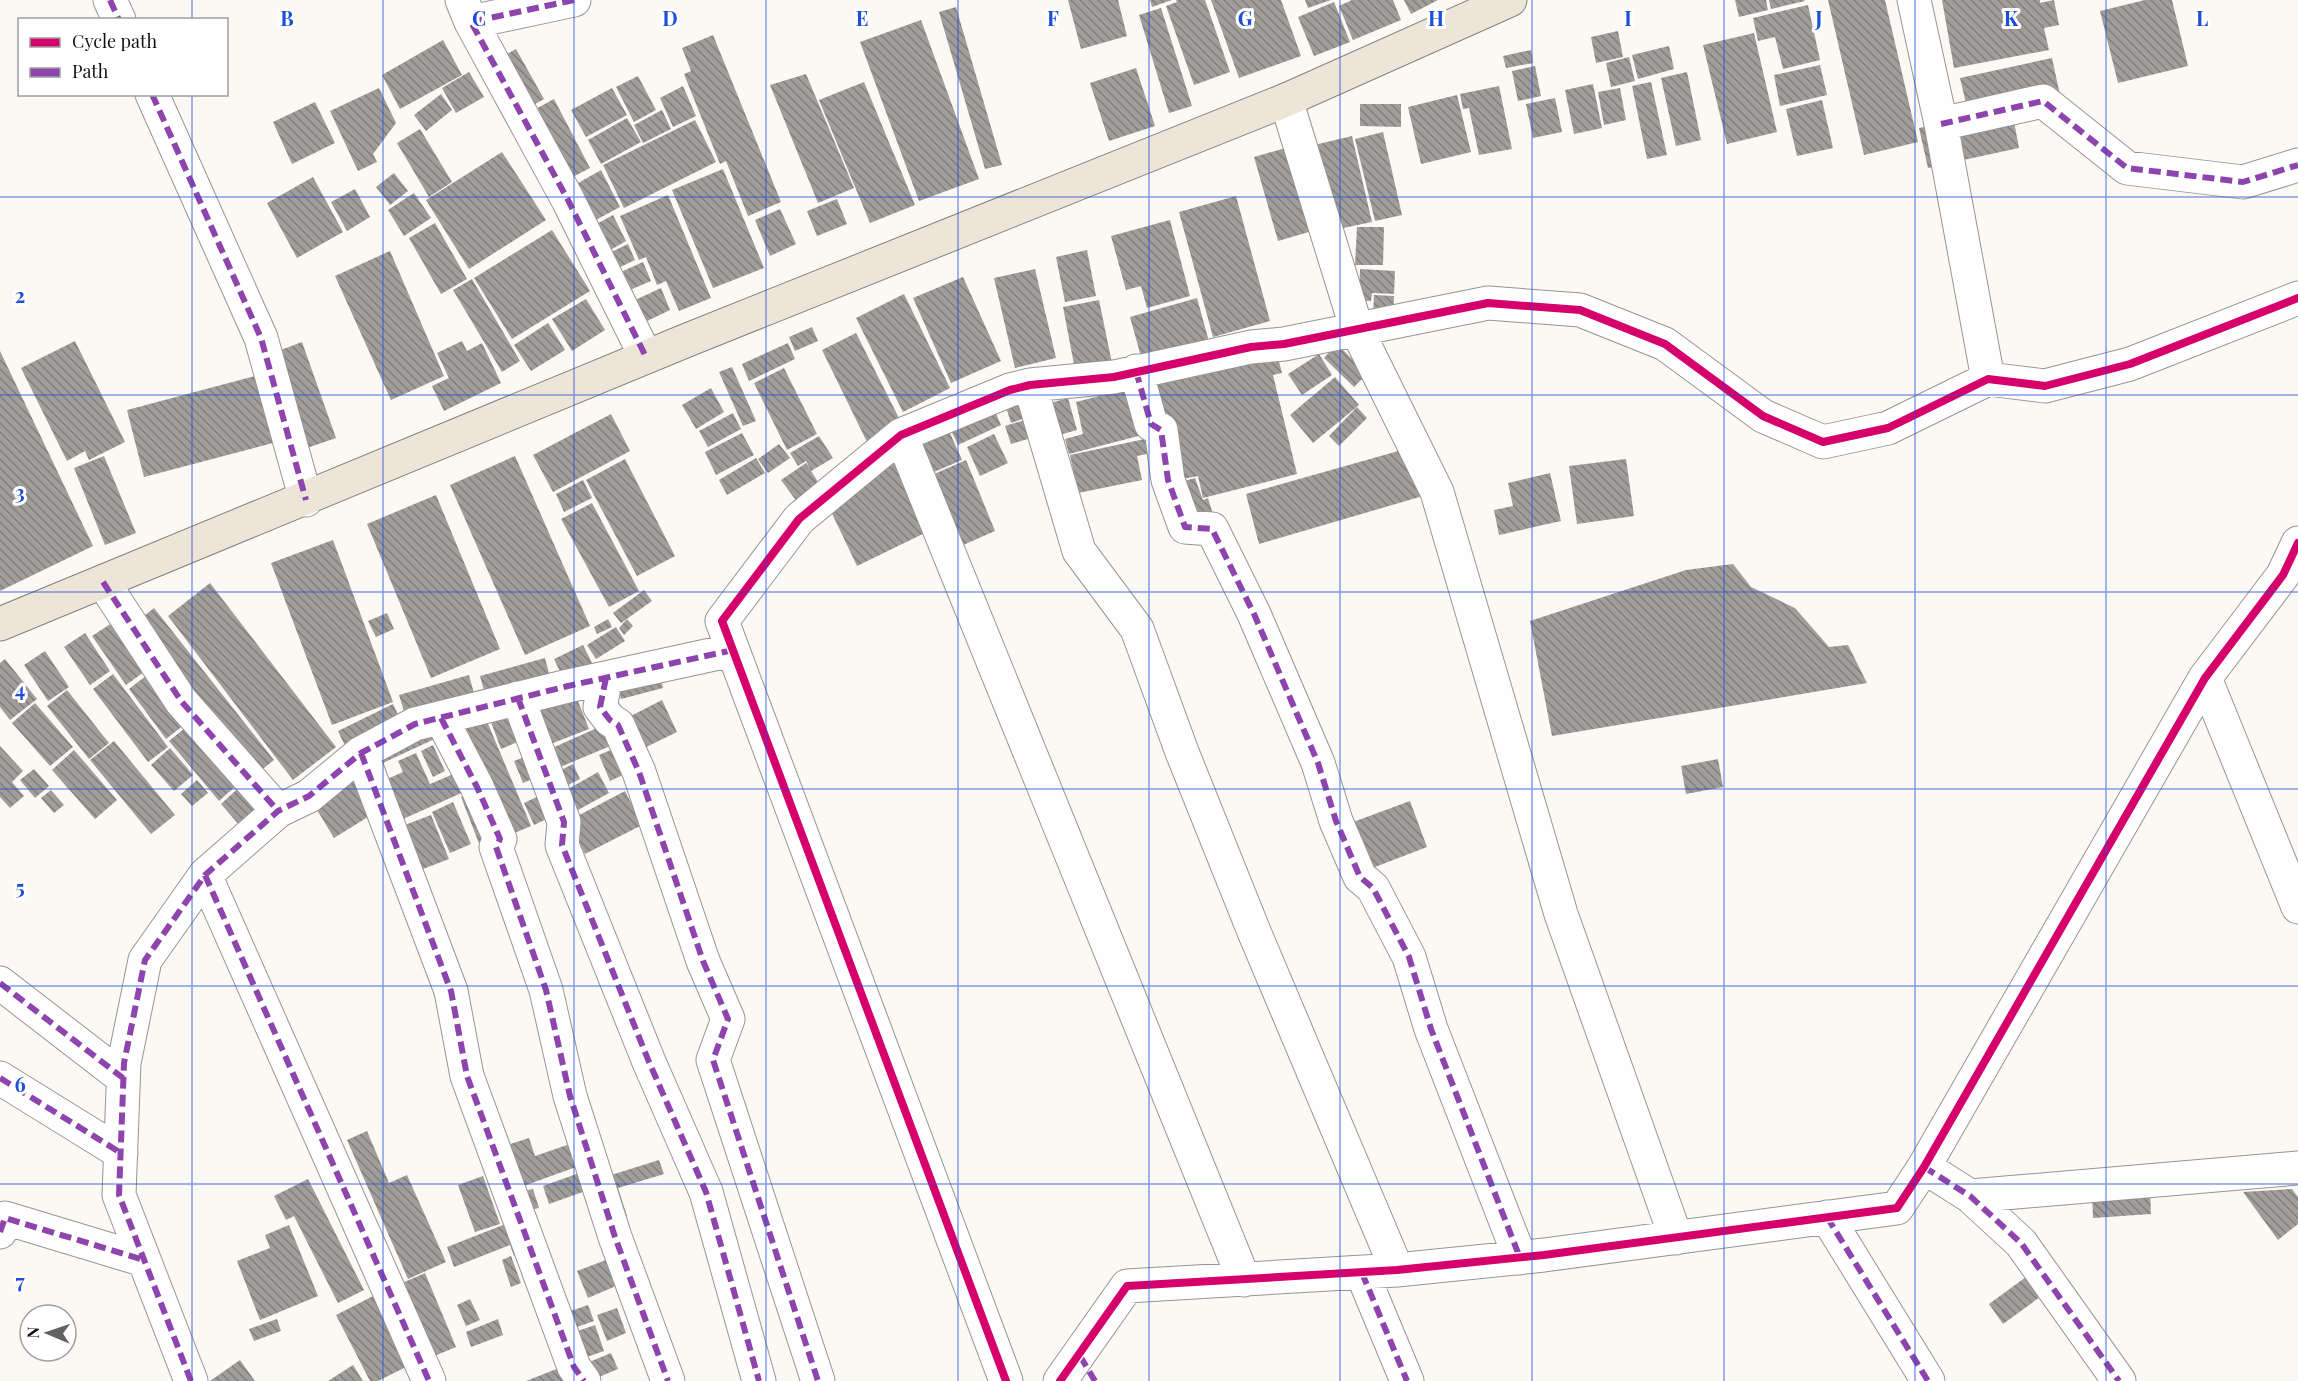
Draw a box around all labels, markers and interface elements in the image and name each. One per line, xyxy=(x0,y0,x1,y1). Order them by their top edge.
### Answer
text: B xyxy=(280,4,294,31)
text: C xyxy=(472,4,486,31)
text: D xyxy=(662,4,678,31)
text: E xyxy=(856,4,868,31)
text: F xyxy=(1047,4,1059,31)
text: G xyxy=(1238,4,1253,31)
text: H xyxy=(1428,4,1444,31)
text: I xyxy=(1624,4,1632,31)
text: J xyxy=(1814,4,1823,31)
text: K xyxy=(2004,4,2019,31)
text: L xyxy=(2196,4,2208,31)
legend xyxy=(18,18,228,96)
text: Cycle path xyxy=(72,29,157,53)
text: Path xyxy=(72,59,109,83)
text: 2 xyxy=(15,281,25,308)
text: 3 xyxy=(15,478,25,505)
text: 4 xyxy=(15,675,25,702)
text: 5 xyxy=(15,873,25,900)
text: 6 xyxy=(14,1070,26,1097)
text: 7 xyxy=(15,1267,25,1294)
north arrow xyxy=(18,1303,78,1363)
text: N xyxy=(22,1326,43,1339)

